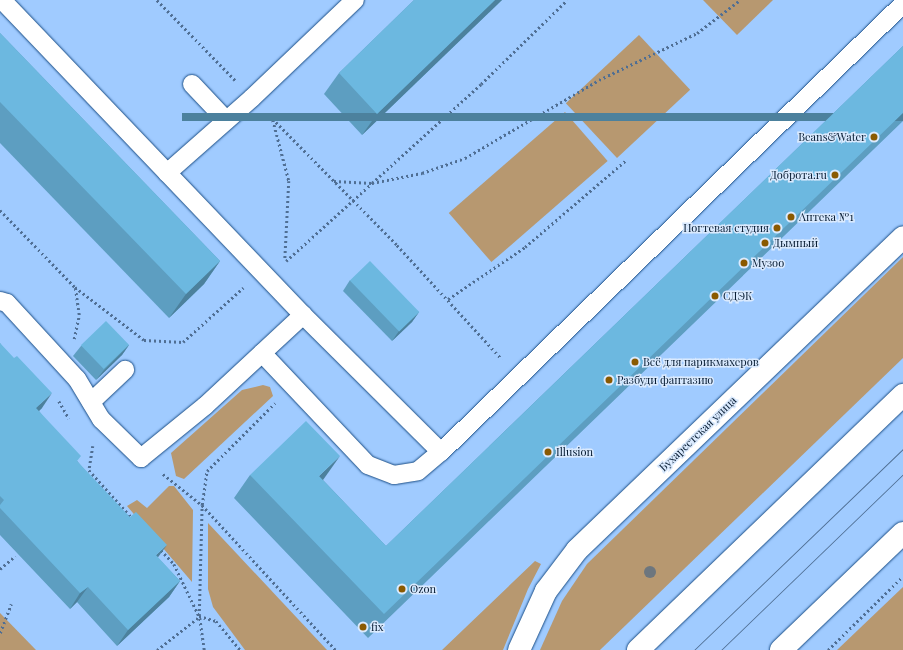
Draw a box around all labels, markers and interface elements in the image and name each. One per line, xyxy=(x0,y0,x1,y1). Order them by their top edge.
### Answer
place label: Beans&Water xyxy=(798,130,866,144)
marker: Beans&Water xyxy=(869,132,879,142)
place label: Доброта.ru xyxy=(770,168,827,182)
marker: Доброта.ru xyxy=(830,170,840,180)
place label: Аптека №1 xyxy=(799,210,854,224)
marker: Аптека №1 xyxy=(786,212,796,222)
place label: Ногтевая студия xyxy=(683,221,769,235)
marker: Ногтевая студия xyxy=(772,223,782,233)
place label: Дымный xyxy=(773,236,818,250)
marker: Дымный xyxy=(760,238,770,248)
place label: Музоо xyxy=(752,256,784,270)
marker: Музоо xyxy=(739,258,749,268)
place label: СДЭК xyxy=(723,289,752,303)
marker: СДЭК xyxy=(710,291,720,301)
place label: Всё для парикмахеров xyxy=(643,355,759,369)
marker: Всё для парикмахеров xyxy=(630,357,640,367)
place label: Разбуди фантазию xyxy=(617,373,713,387)
marker: Разбуди фантазию xyxy=(604,375,614,385)
street label: Бухарестская улица xyxy=(657,394,739,474)
place label: Illusion xyxy=(556,445,593,459)
marker: Illusion xyxy=(543,447,553,457)
place label: Ozon xyxy=(410,582,436,596)
marker: Ozon xyxy=(397,584,407,594)
place label: fix xyxy=(371,620,384,634)
marker: fix xyxy=(358,622,368,632)

